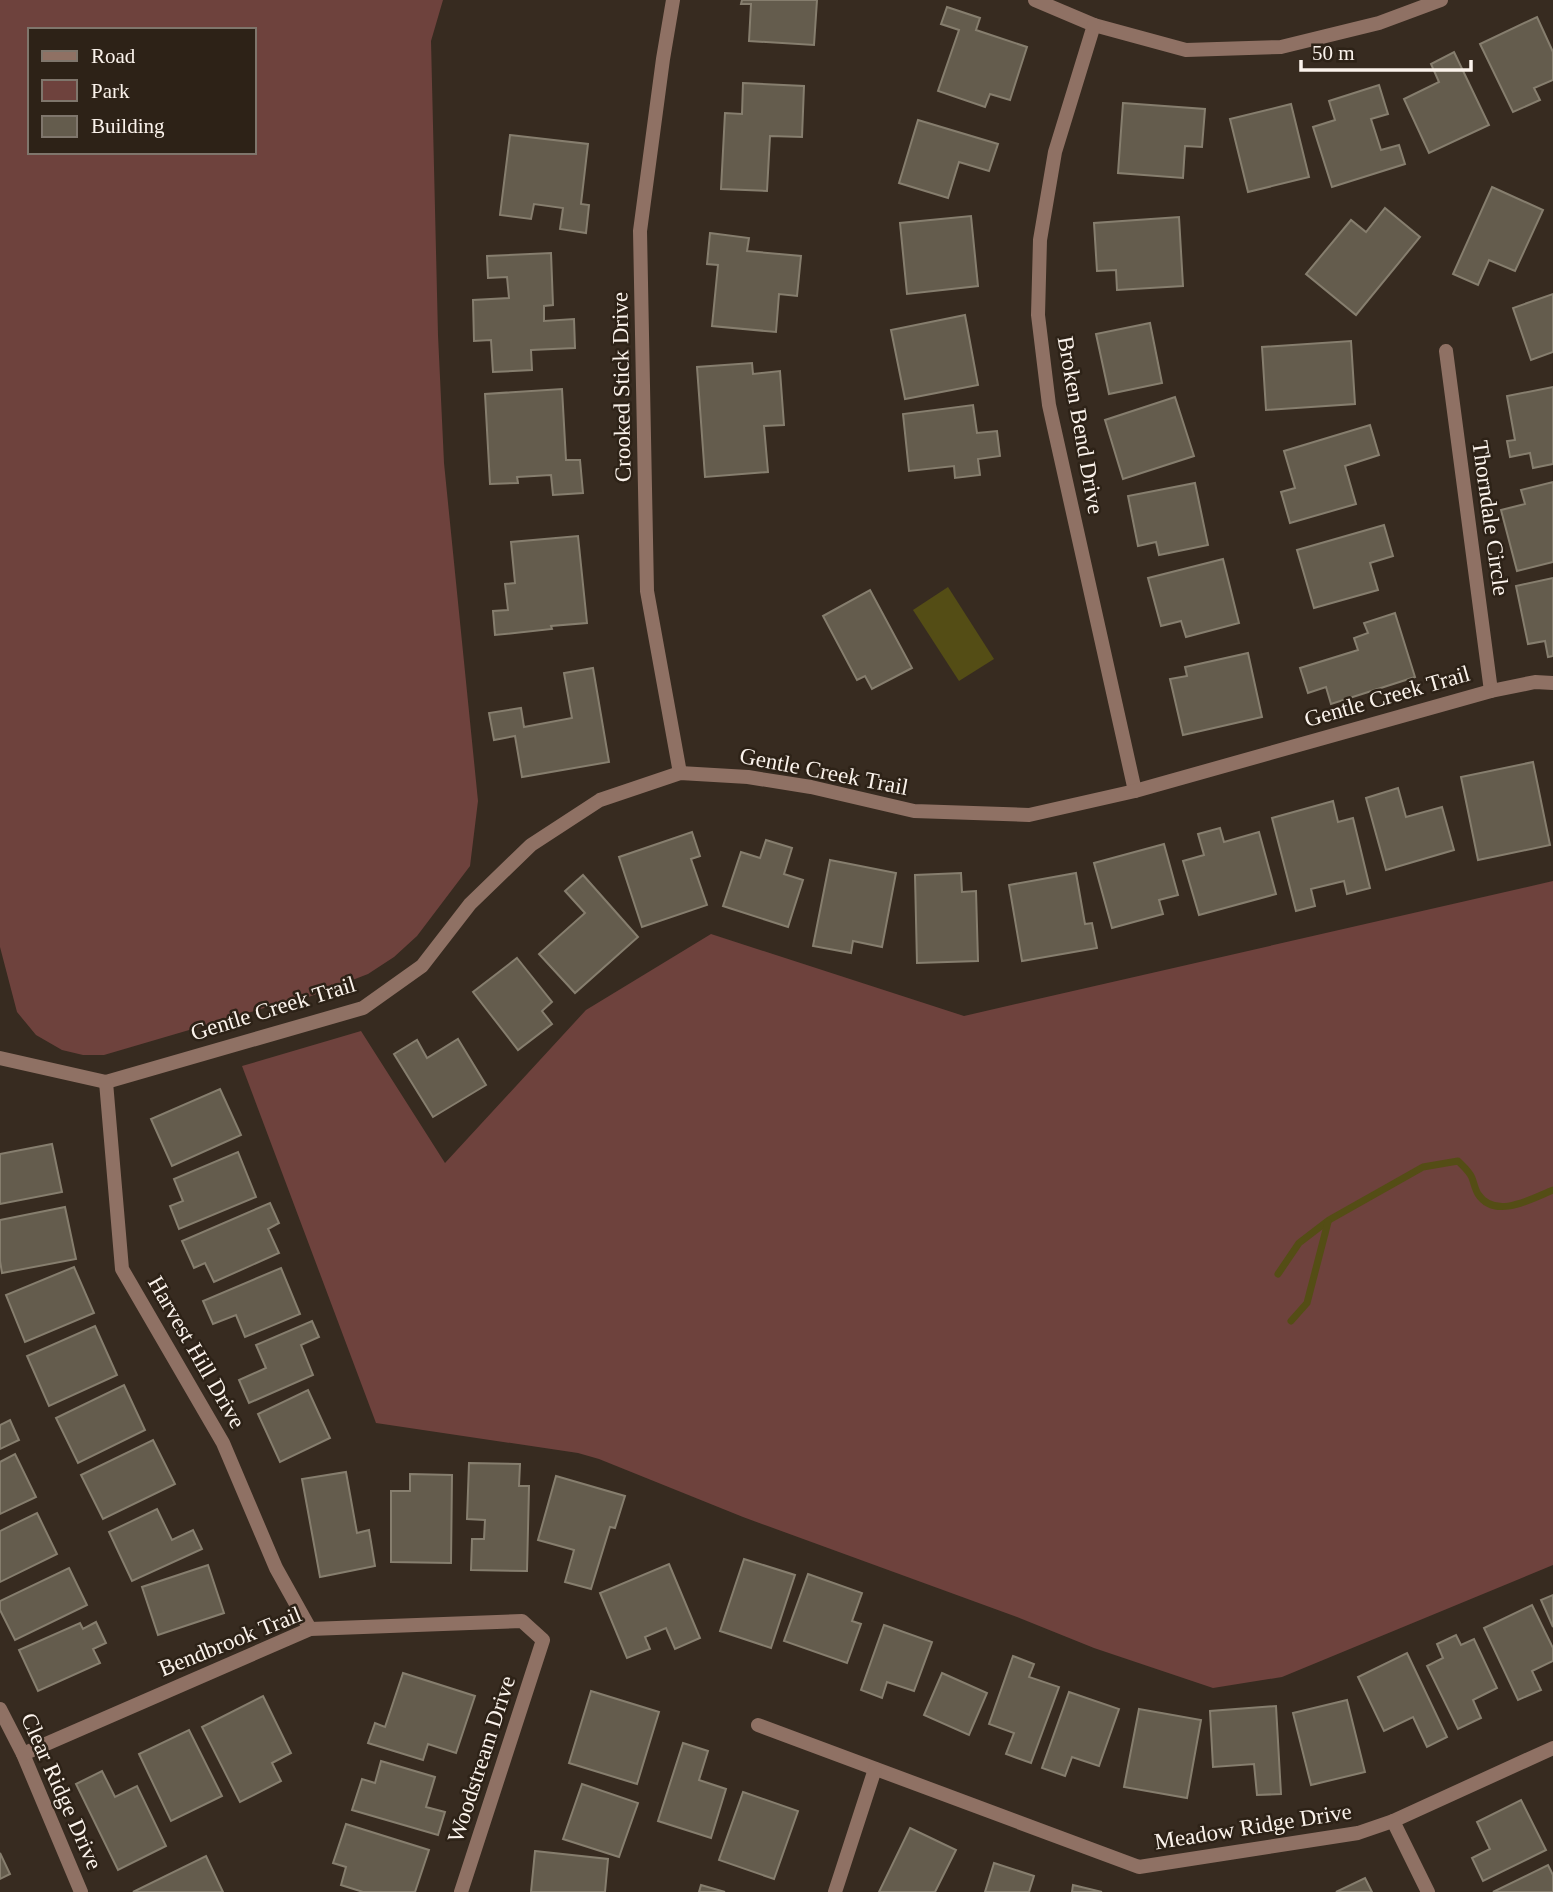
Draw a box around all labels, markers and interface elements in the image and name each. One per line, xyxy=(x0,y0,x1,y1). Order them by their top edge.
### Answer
legend xyxy=(28,28,256,154)
scale bar xyxy=(1301,28,1471,72)
text: 50 m xyxy=(1312,41,1355,65)
text: Road xyxy=(91,44,136,68)
text: Park xyxy=(91,79,130,103)
text: Building xyxy=(91,114,165,138)
street label: Crooked Stick Drive xyxy=(607,292,636,482)
street label: Broken Bend Drive xyxy=(1053,334,1108,516)
street label: Thorndale Circle xyxy=(1467,439,1514,597)
street label: Gentle Creek Trail xyxy=(1301,661,1473,732)
street label: Gentle Creek Trail xyxy=(737,743,910,800)
street label: Gentle Creek Trail xyxy=(188,971,359,1045)
street label: Harvest Hill Drive xyxy=(143,1272,250,1433)
street label: Bendbrook Trail xyxy=(155,1602,305,1681)
street label: Woodstream Drive xyxy=(443,1673,520,1846)
street label: Clear Ridge Drive xyxy=(16,1709,107,1873)
street label: Meadow Ridge Drive xyxy=(1153,1799,1353,1854)

